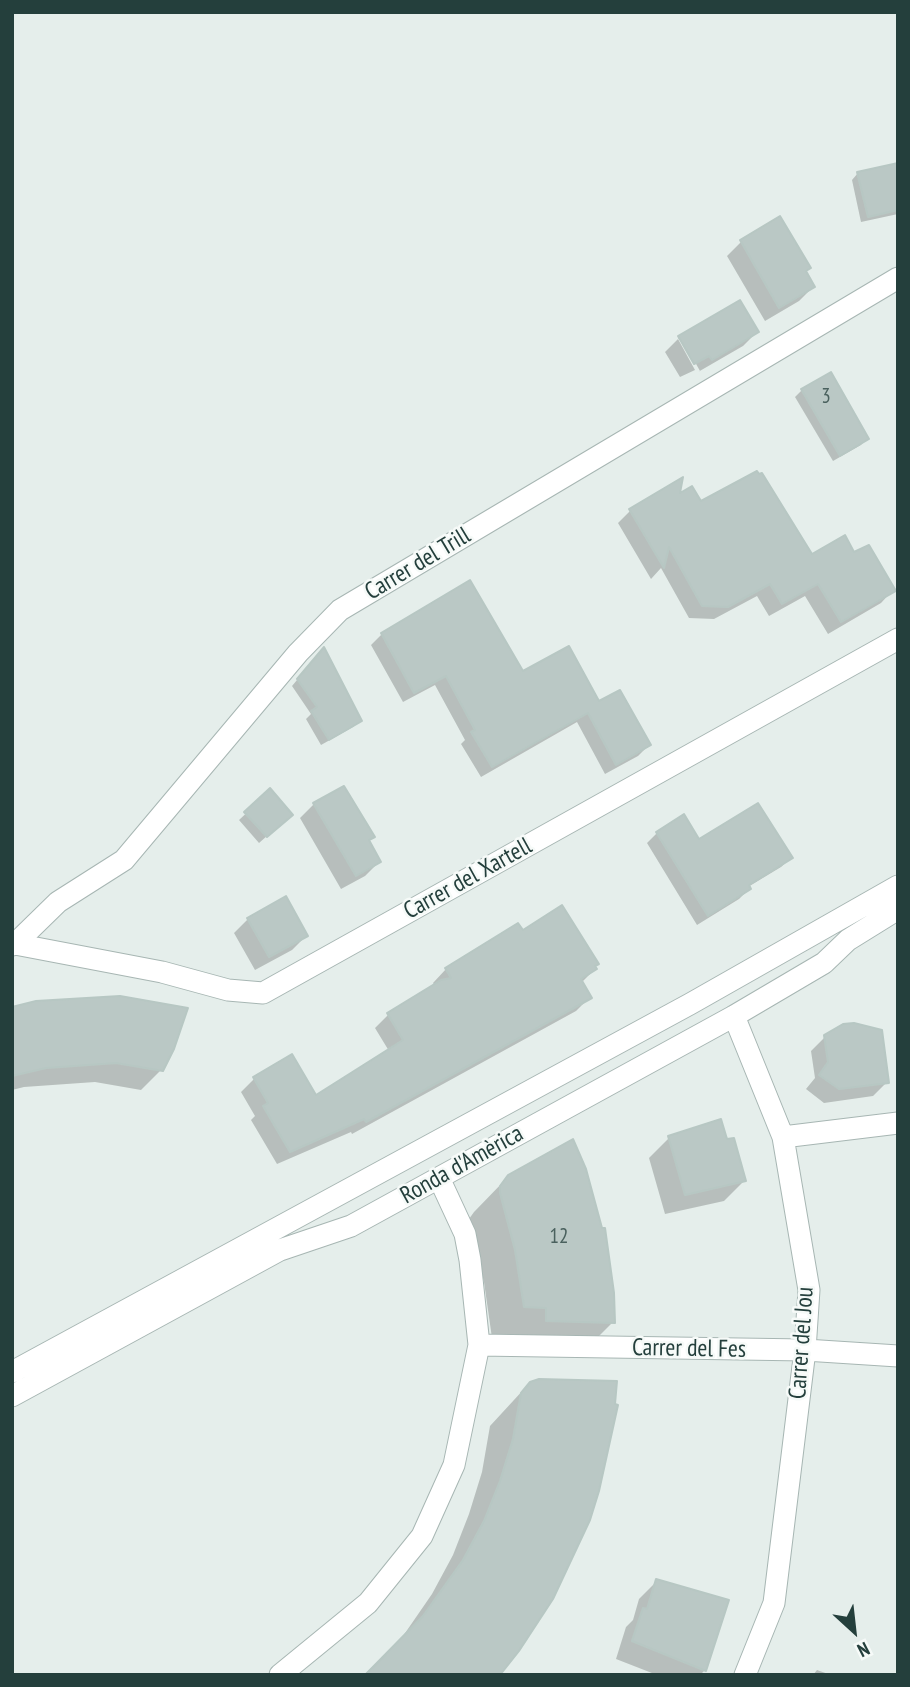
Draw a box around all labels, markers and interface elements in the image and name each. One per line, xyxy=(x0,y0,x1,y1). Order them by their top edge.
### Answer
house number: 3 xyxy=(821,384,831,410)
street label: Carrer del Trill xyxy=(360,521,476,607)
street label: Carrer del Xartell xyxy=(399,832,537,926)
street label: Ronda d'Amèrica xyxy=(396,1120,528,1210)
house number: 12 xyxy=(550,1224,568,1250)
street label: Carrer del Jou xyxy=(784,1286,820,1400)
street label: Carrer del Fes xyxy=(632,1334,746,1364)
north arrow xyxy=(819,1596,889,1666)
text: N xyxy=(854,1637,874,1663)

